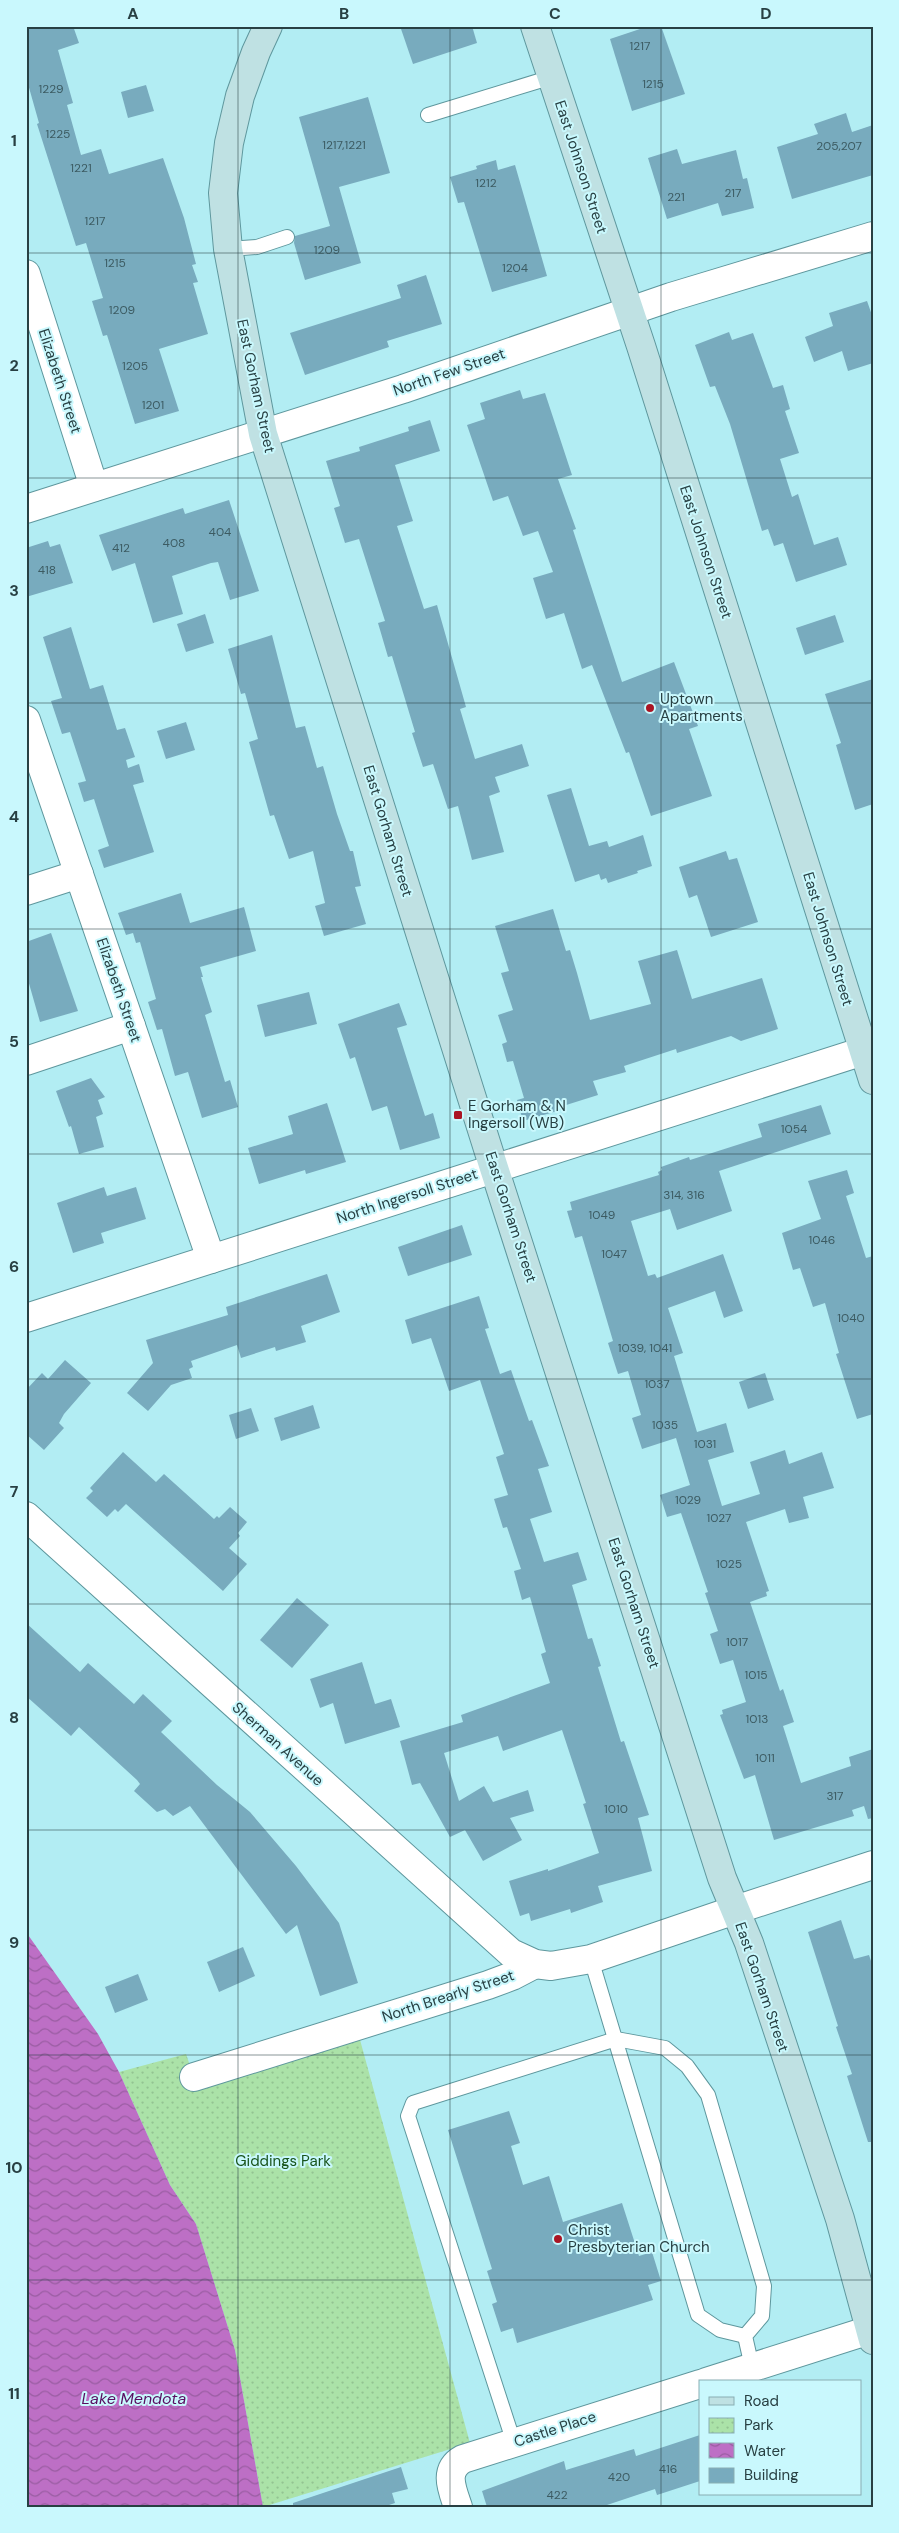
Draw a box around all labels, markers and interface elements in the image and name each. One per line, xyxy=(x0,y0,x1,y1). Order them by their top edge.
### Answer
text: A xyxy=(127,3,139,24)
text: B xyxy=(339,3,349,24)
text: C xyxy=(549,3,561,24)
text: D xyxy=(760,3,772,24)
house number: 1217 xyxy=(630,38,650,54)
house number: 1215 xyxy=(642,76,664,92)
house number: 1229 xyxy=(39,81,63,97)
street label: East Johnson Street xyxy=(550,98,612,236)
house number: 1225 xyxy=(46,126,70,142)
text: 1 xyxy=(11,130,17,151)
house number: 1217,1221 xyxy=(322,137,366,153)
house number: 205,207 xyxy=(816,138,862,154)
house number: 1221 xyxy=(70,160,92,176)
house number: 1212 xyxy=(475,175,497,191)
house number: 217 xyxy=(724,185,742,201)
house number: 221 xyxy=(667,189,685,205)
house number: 1217 xyxy=(85,213,105,229)
house number: 1209 xyxy=(314,242,340,258)
house number: 1215 xyxy=(104,255,126,271)
house number: 1204 xyxy=(502,260,528,276)
house number: 1209 xyxy=(109,302,135,318)
street label: East Gorham Street xyxy=(232,317,280,455)
street label: Elizabeth Street xyxy=(34,326,86,436)
street label: North Few Street xyxy=(390,343,508,401)
text: 2 xyxy=(9,355,19,376)
house number: 1205 xyxy=(122,358,148,374)
house number: 1201 xyxy=(142,397,164,413)
street label: East Johnson Street xyxy=(675,483,737,621)
house number: 404 xyxy=(209,524,231,540)
house number: 408 xyxy=(163,535,185,551)
house number: 412 xyxy=(112,540,130,556)
house number: 418 xyxy=(38,562,56,578)
text: 3 xyxy=(9,580,19,601)
place label: Uptown Apartments xyxy=(660,689,743,726)
marker: Uptown Apartments xyxy=(644,702,656,714)
street label: East Gorham Street xyxy=(359,763,418,899)
text: 4 xyxy=(9,806,19,827)
street label: East Johnson Street xyxy=(798,870,858,1008)
street label: Elizabeth Street xyxy=(92,935,146,1045)
text: 5 xyxy=(9,1031,19,1052)
place label: E Gorham & N Ingersoll (WB) xyxy=(468,1096,566,1133)
marker: E Gorham & N Ingersoll (WB) xyxy=(452,1109,464,1121)
house number: 1054 xyxy=(781,1121,807,1137)
street label: East Gorham Street xyxy=(480,1149,542,1285)
street label: North Ingersoll Street xyxy=(334,1164,480,1228)
house number: 314, 316 xyxy=(663,1187,705,1203)
house number: 1049 xyxy=(589,1207,615,1223)
house number: 1046 xyxy=(809,1232,835,1248)
house number: 1047 xyxy=(601,1246,627,1262)
text: 6 xyxy=(9,1256,19,1277)
house number: 1040 xyxy=(837,1310,865,1326)
house number: 1039, 1041 xyxy=(618,1340,672,1356)
house number: 1037 xyxy=(644,1376,670,1392)
house number: 1035 xyxy=(652,1417,678,1433)
house number: 1031 xyxy=(694,1436,716,1452)
text: 7 xyxy=(10,1481,19,1502)
house number: 1029 xyxy=(675,1492,701,1508)
house number: 1027 xyxy=(707,1510,731,1526)
street label: East Gorham Street xyxy=(603,1535,665,1671)
house number: 1025 xyxy=(716,1556,742,1572)
house number: 1017 xyxy=(726,1634,748,1650)
house number: 1015 xyxy=(744,1667,768,1683)
street label: Sherman Avenue xyxy=(228,1698,328,1790)
text: 8 xyxy=(9,1707,19,1728)
house number: 1013 xyxy=(746,1711,768,1727)
house number: 1011 xyxy=(755,1750,775,1766)
house number: 317 xyxy=(826,1788,844,1804)
house number: 1010 xyxy=(604,1801,628,1817)
street label: East Gorham Street xyxy=(730,1919,794,2055)
text: 9 xyxy=(9,1932,19,1953)
street label: North Brearly Street xyxy=(379,1965,517,2027)
park label: Giddings Park xyxy=(235,2151,331,2171)
text: 10 xyxy=(5,2157,23,2178)
place label: Christ Presbyterian Church xyxy=(568,2220,710,2257)
marker: Christ Presbyterian Church xyxy=(552,2233,564,2245)
legend xyxy=(699,2380,862,2496)
text: 11 xyxy=(8,2383,20,2404)
water label: Lake Mendota xyxy=(82,2388,187,2409)
text: Road xyxy=(744,2391,779,2411)
street label: Castle Place xyxy=(511,2406,599,2452)
text: Park xyxy=(744,2415,774,2435)
text: Water xyxy=(744,2441,786,2461)
house number: 416 xyxy=(659,2461,677,2477)
text: Building xyxy=(744,2465,799,2485)
house number: 420 xyxy=(608,2469,630,2485)
house number: 422 xyxy=(546,2487,568,2503)

